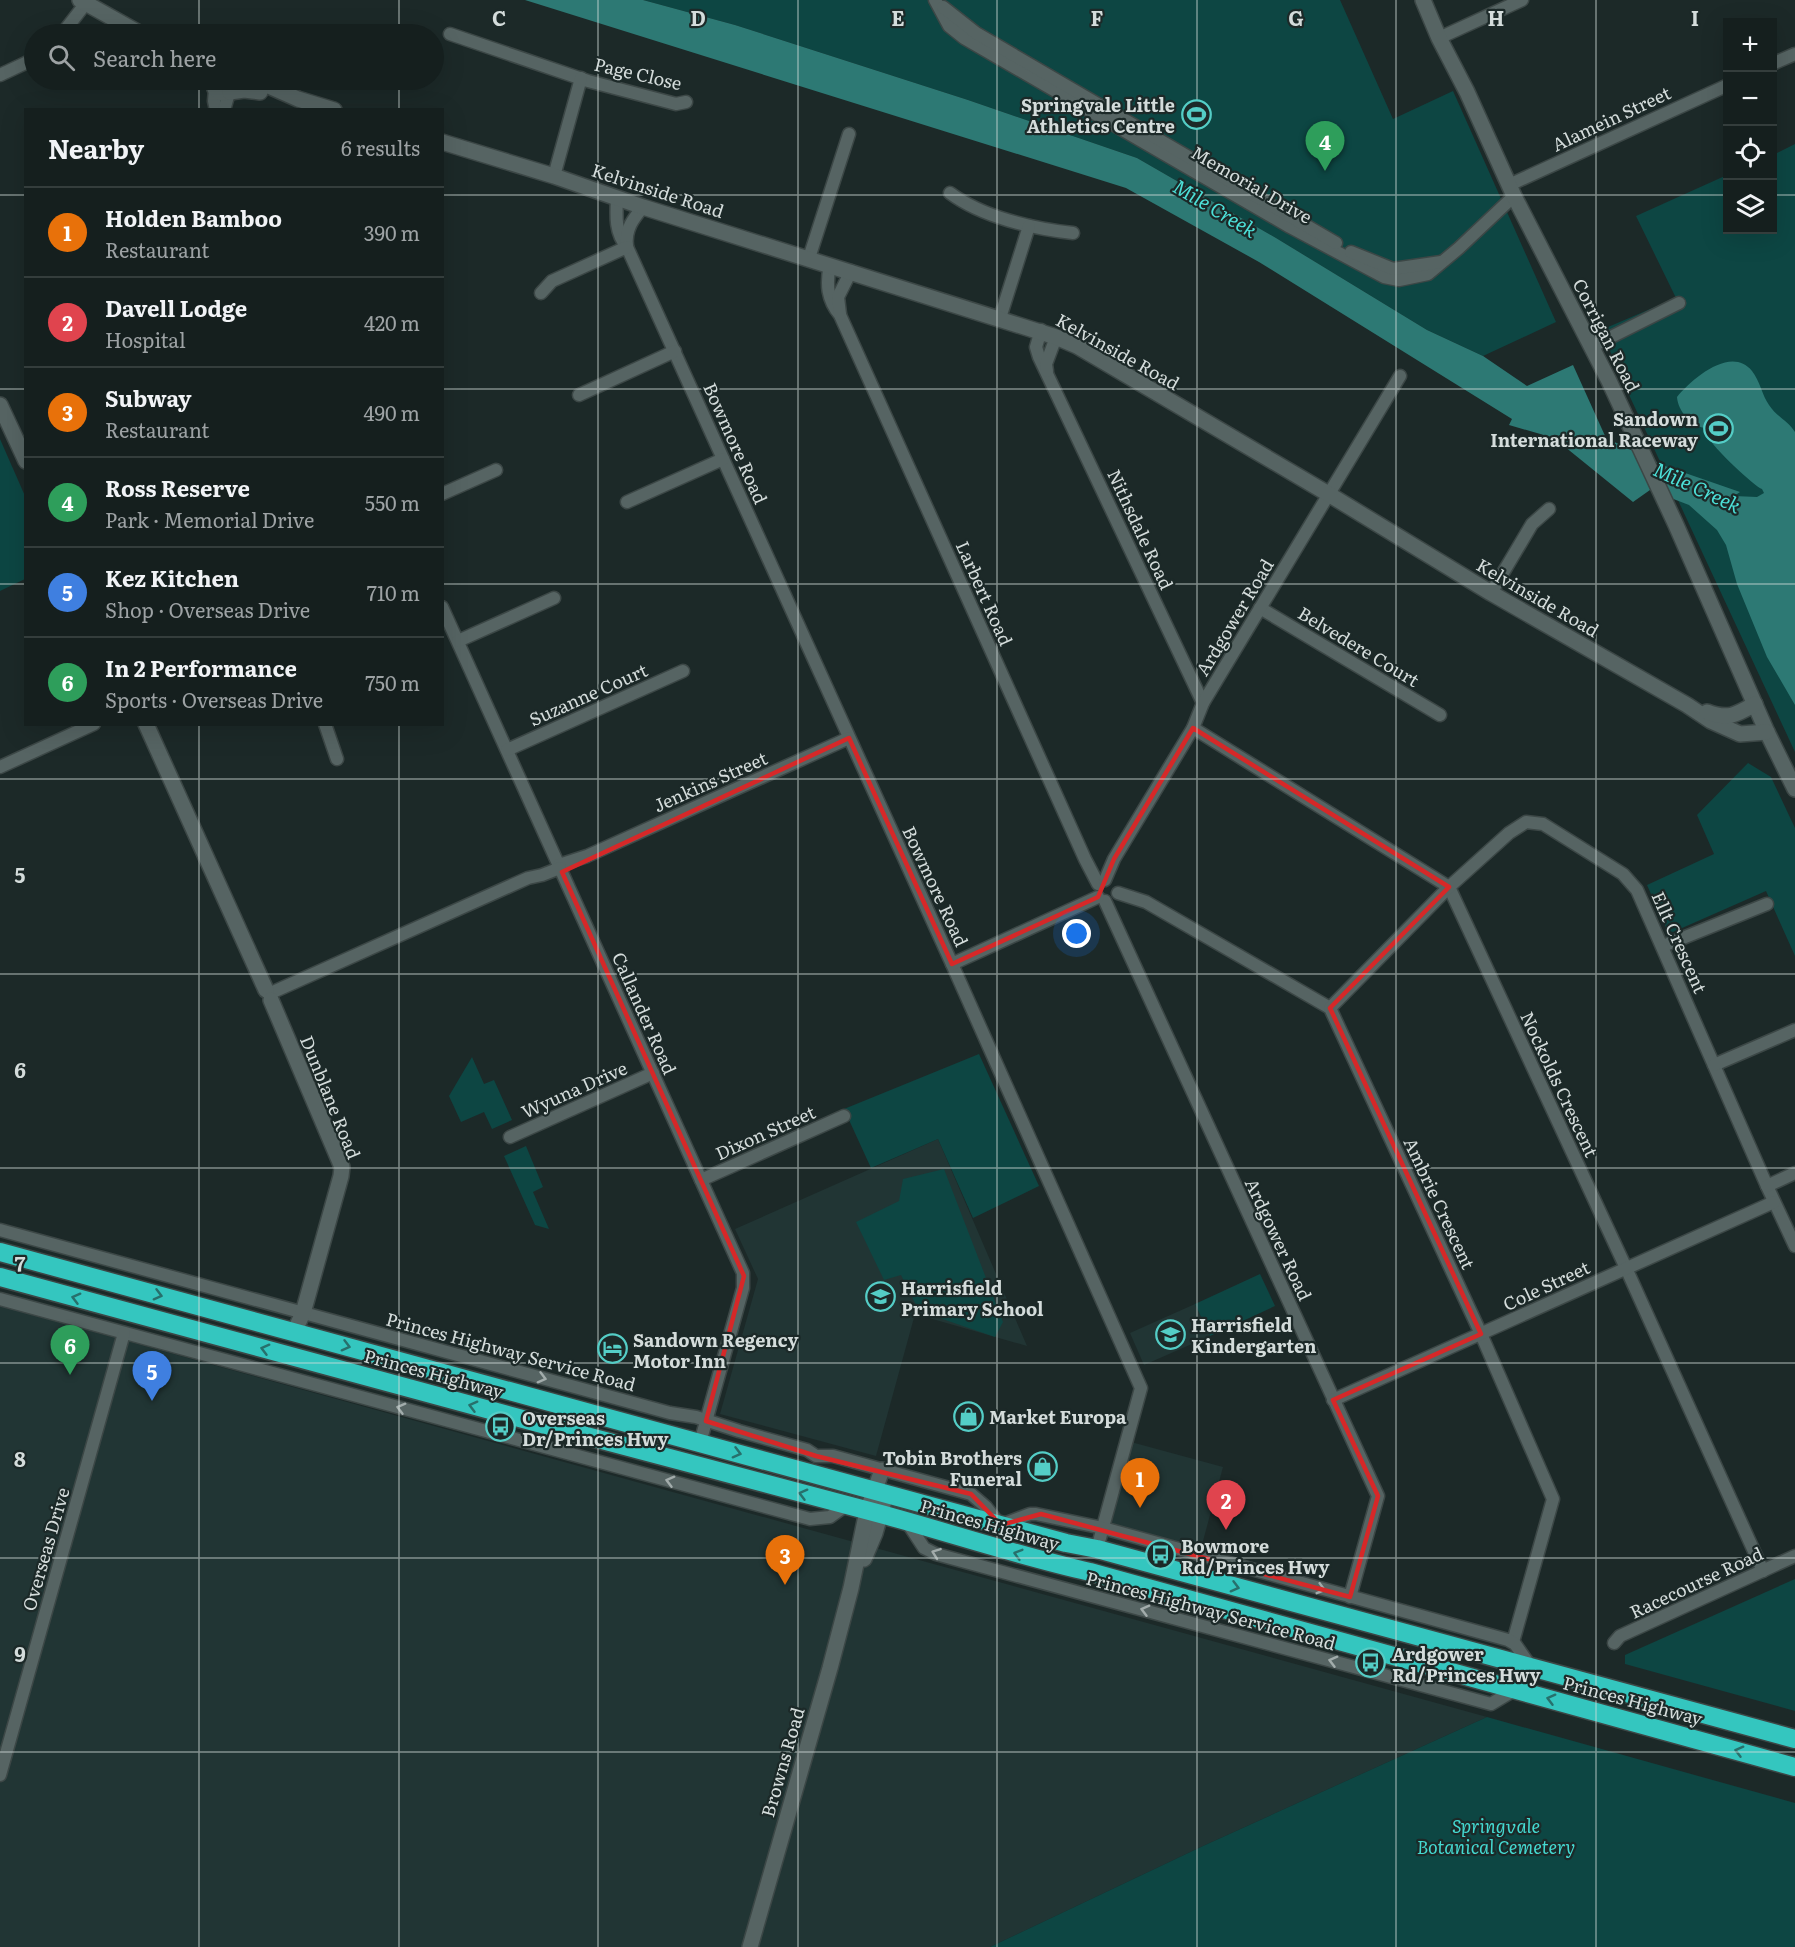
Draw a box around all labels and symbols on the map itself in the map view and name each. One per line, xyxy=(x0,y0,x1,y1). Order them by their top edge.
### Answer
text: C xyxy=(492,2,506,32)
text: D xyxy=(690,2,706,32)
text: E xyxy=(891,2,905,32)
text: F xyxy=(1091,2,1104,32)
text: G xyxy=(1288,2,1304,32)
text: H xyxy=(1488,2,1504,32)
text: I xyxy=(1691,2,1699,32)
street label: Page Close xyxy=(592,50,684,96)
street label: Alamein Street xyxy=(1547,78,1676,157)
place label: Springvale Little Athletics Centre xyxy=(1021,91,1175,139)
sports icon: Springvale Little Athletics Centre xyxy=(1180,98,1212,130)
pin: 4 xyxy=(1306,122,1344,171)
street label: Memorial Drive xyxy=(1186,138,1318,230)
street label: Kelvinside Road xyxy=(588,156,728,224)
water label: Mile Creek xyxy=(1168,170,1264,244)
street label: Corrigan Road xyxy=(1567,273,1647,397)
street label: Kelvinside Road xyxy=(1051,306,1185,396)
street label: Bowmore Road xyxy=(697,378,775,508)
place label: Sandown International Raceway xyxy=(1490,405,1698,453)
sports icon: Sandown International Raceway xyxy=(1703,412,1735,444)
water label: Mile Creek xyxy=(1649,453,1747,519)
street label: Nithsdale Road xyxy=(1101,464,1181,594)
street label: Larbert Road xyxy=(950,536,1020,650)
street label: Kelvinside Road xyxy=(1472,551,1604,643)
street label: Ardgower Road xyxy=(1188,553,1280,681)
street label: Belvedere Court xyxy=(1293,599,1425,693)
street label: Suzanne Court xyxy=(524,656,652,732)
street label: Jenkins Street xyxy=(649,743,772,818)
street label: Bowmore Road xyxy=(896,821,976,951)
text: 5 xyxy=(15,859,26,889)
street label: Ellt Crescent xyxy=(1646,887,1715,998)
your location xyxy=(1062,919,1091,948)
street label: Callander Road xyxy=(606,948,684,1078)
street label: Nockolds Crescent xyxy=(1514,1007,1606,1162)
street label: Dunblane Road xyxy=(294,1031,368,1163)
text: 6 xyxy=(14,1054,26,1084)
street label: Wyuna Drive xyxy=(517,1054,631,1124)
street label: Dixon Street xyxy=(711,1098,820,1166)
street label: Ambrie Crescent xyxy=(1398,1133,1483,1274)
street label: Ardgower Road xyxy=(1239,1173,1319,1305)
text: 7 xyxy=(15,1248,26,1278)
street label: Cole Street xyxy=(1498,1253,1595,1317)
place label: Harrisfield Primary School xyxy=(901,1274,1044,1322)
school or university icon: Harrisfield Primary School xyxy=(864,1281,896,1313)
one-way arrow xyxy=(153,1288,163,1301)
one-way arrow xyxy=(72,1292,82,1305)
street label: Princes Highway Service Road xyxy=(384,1307,638,1395)
place label: Harrisfield Kindergarten xyxy=(1191,1311,1317,1359)
school or university icon: Harrisfield Kindergarten xyxy=(1154,1318,1186,1350)
pin: 6 xyxy=(50,1326,90,1375)
place label: Sandown Regency Motor Inn xyxy=(633,1326,798,1374)
hotel icon: Sandown Regency Motor Inn xyxy=(596,1333,628,1365)
one-way arrow xyxy=(341,1339,351,1352)
one-way arrow xyxy=(260,1344,270,1356)
street label: Princes Highway xyxy=(362,1344,506,1402)
pin: 5 xyxy=(132,1352,172,1401)
one-way arrow xyxy=(537,1371,547,1383)
one-way arrow xyxy=(468,1400,478,1413)
shop icon: Market Europa xyxy=(952,1400,984,1432)
one-way arrow xyxy=(396,1403,406,1416)
place label: Market Europa xyxy=(989,1403,1127,1430)
place label: Overseas Dr/Princes Hwy xyxy=(522,1404,669,1452)
bus stop icon: Overseas Dr/Princes Hwy xyxy=(485,1411,517,1443)
text: 8 xyxy=(14,1443,26,1473)
place label: Tobin Brothers Funeral xyxy=(882,1444,1022,1492)
one-way arrow xyxy=(731,1446,742,1458)
shop icon: Tobin Brothers Funeral xyxy=(1027,1451,1059,1483)
pin: 1 xyxy=(1120,1458,1160,1508)
one-way arrow xyxy=(665,1476,675,1489)
pin: 2 xyxy=(1206,1480,1246,1530)
street label: Overseas Drive xyxy=(14,1484,76,1614)
one-way arrow xyxy=(798,1489,808,1502)
street label: Princes Highway xyxy=(917,1491,1063,1557)
place label: Bowmore Rd/Princes Hwy xyxy=(1181,1532,1330,1580)
pin: 3 xyxy=(766,1536,804,1585)
bus stop icon: Bowmore Rd/Princes Hwy xyxy=(1144,1539,1176,1571)
street label: Racecourse Road xyxy=(1625,1539,1767,1625)
one-way arrow xyxy=(932,1547,942,1560)
one-way arrow xyxy=(1013,1549,1024,1561)
street label: Princes Highway Service Road xyxy=(1083,1564,1339,1656)
one-way arrow xyxy=(1229,1580,1240,1592)
one-way arrow xyxy=(1316,1582,1326,1594)
one-way arrow xyxy=(1140,1605,1151,1617)
text: 9 xyxy=(14,1638,26,1668)
place label: Ardgower Rd/Princes Hwy xyxy=(1392,1640,1541,1688)
bus stop icon: Ardgower Rd/Princes Hwy xyxy=(1355,1647,1387,1679)
one-way arrow xyxy=(1328,1656,1338,1669)
street label: Princes Highway xyxy=(1560,1668,1706,1732)
one-way arrow xyxy=(1546,1694,1557,1706)
street label: Browns Road xyxy=(753,1704,811,1820)
one-way arrow xyxy=(1734,1746,1745,1758)
park label: Springvale Botanical Cemetery xyxy=(1417,1812,1575,1860)

